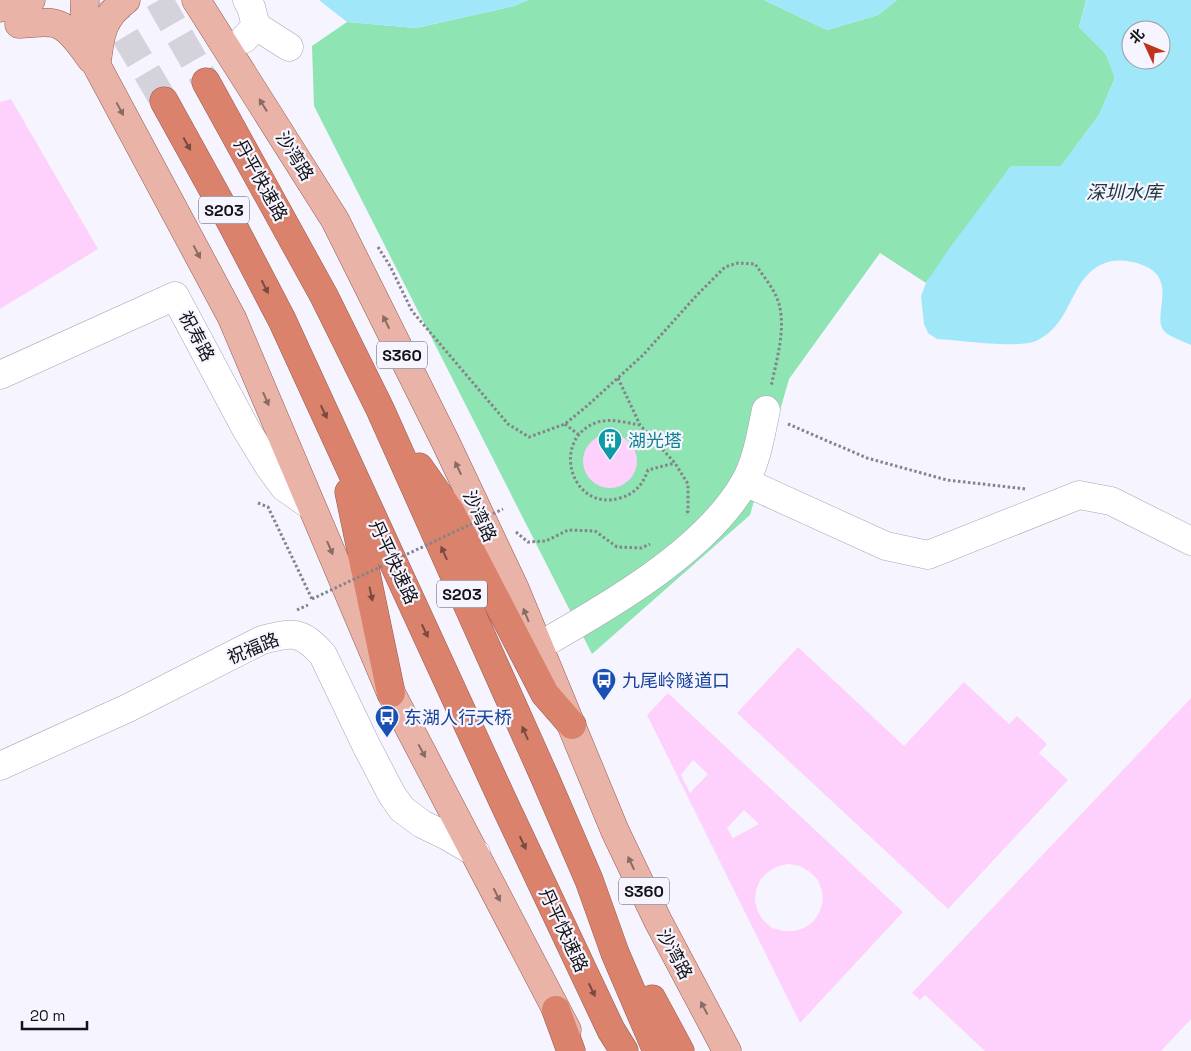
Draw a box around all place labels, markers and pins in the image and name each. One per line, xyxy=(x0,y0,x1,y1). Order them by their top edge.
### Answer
building icon: 湖光塔 xyxy=(597,427,623,461)
place label: 湖光塔 xyxy=(628,429,682,452)
bus stop icon: 九尾岭隧道口 xyxy=(591,667,617,701)
place label: 九尾岭隧道口 xyxy=(622,669,730,692)
bus stop icon: 东湖人行天桥 xyxy=(374,704,400,738)
place label: 东湖人行天桥 xyxy=(404,706,512,729)

